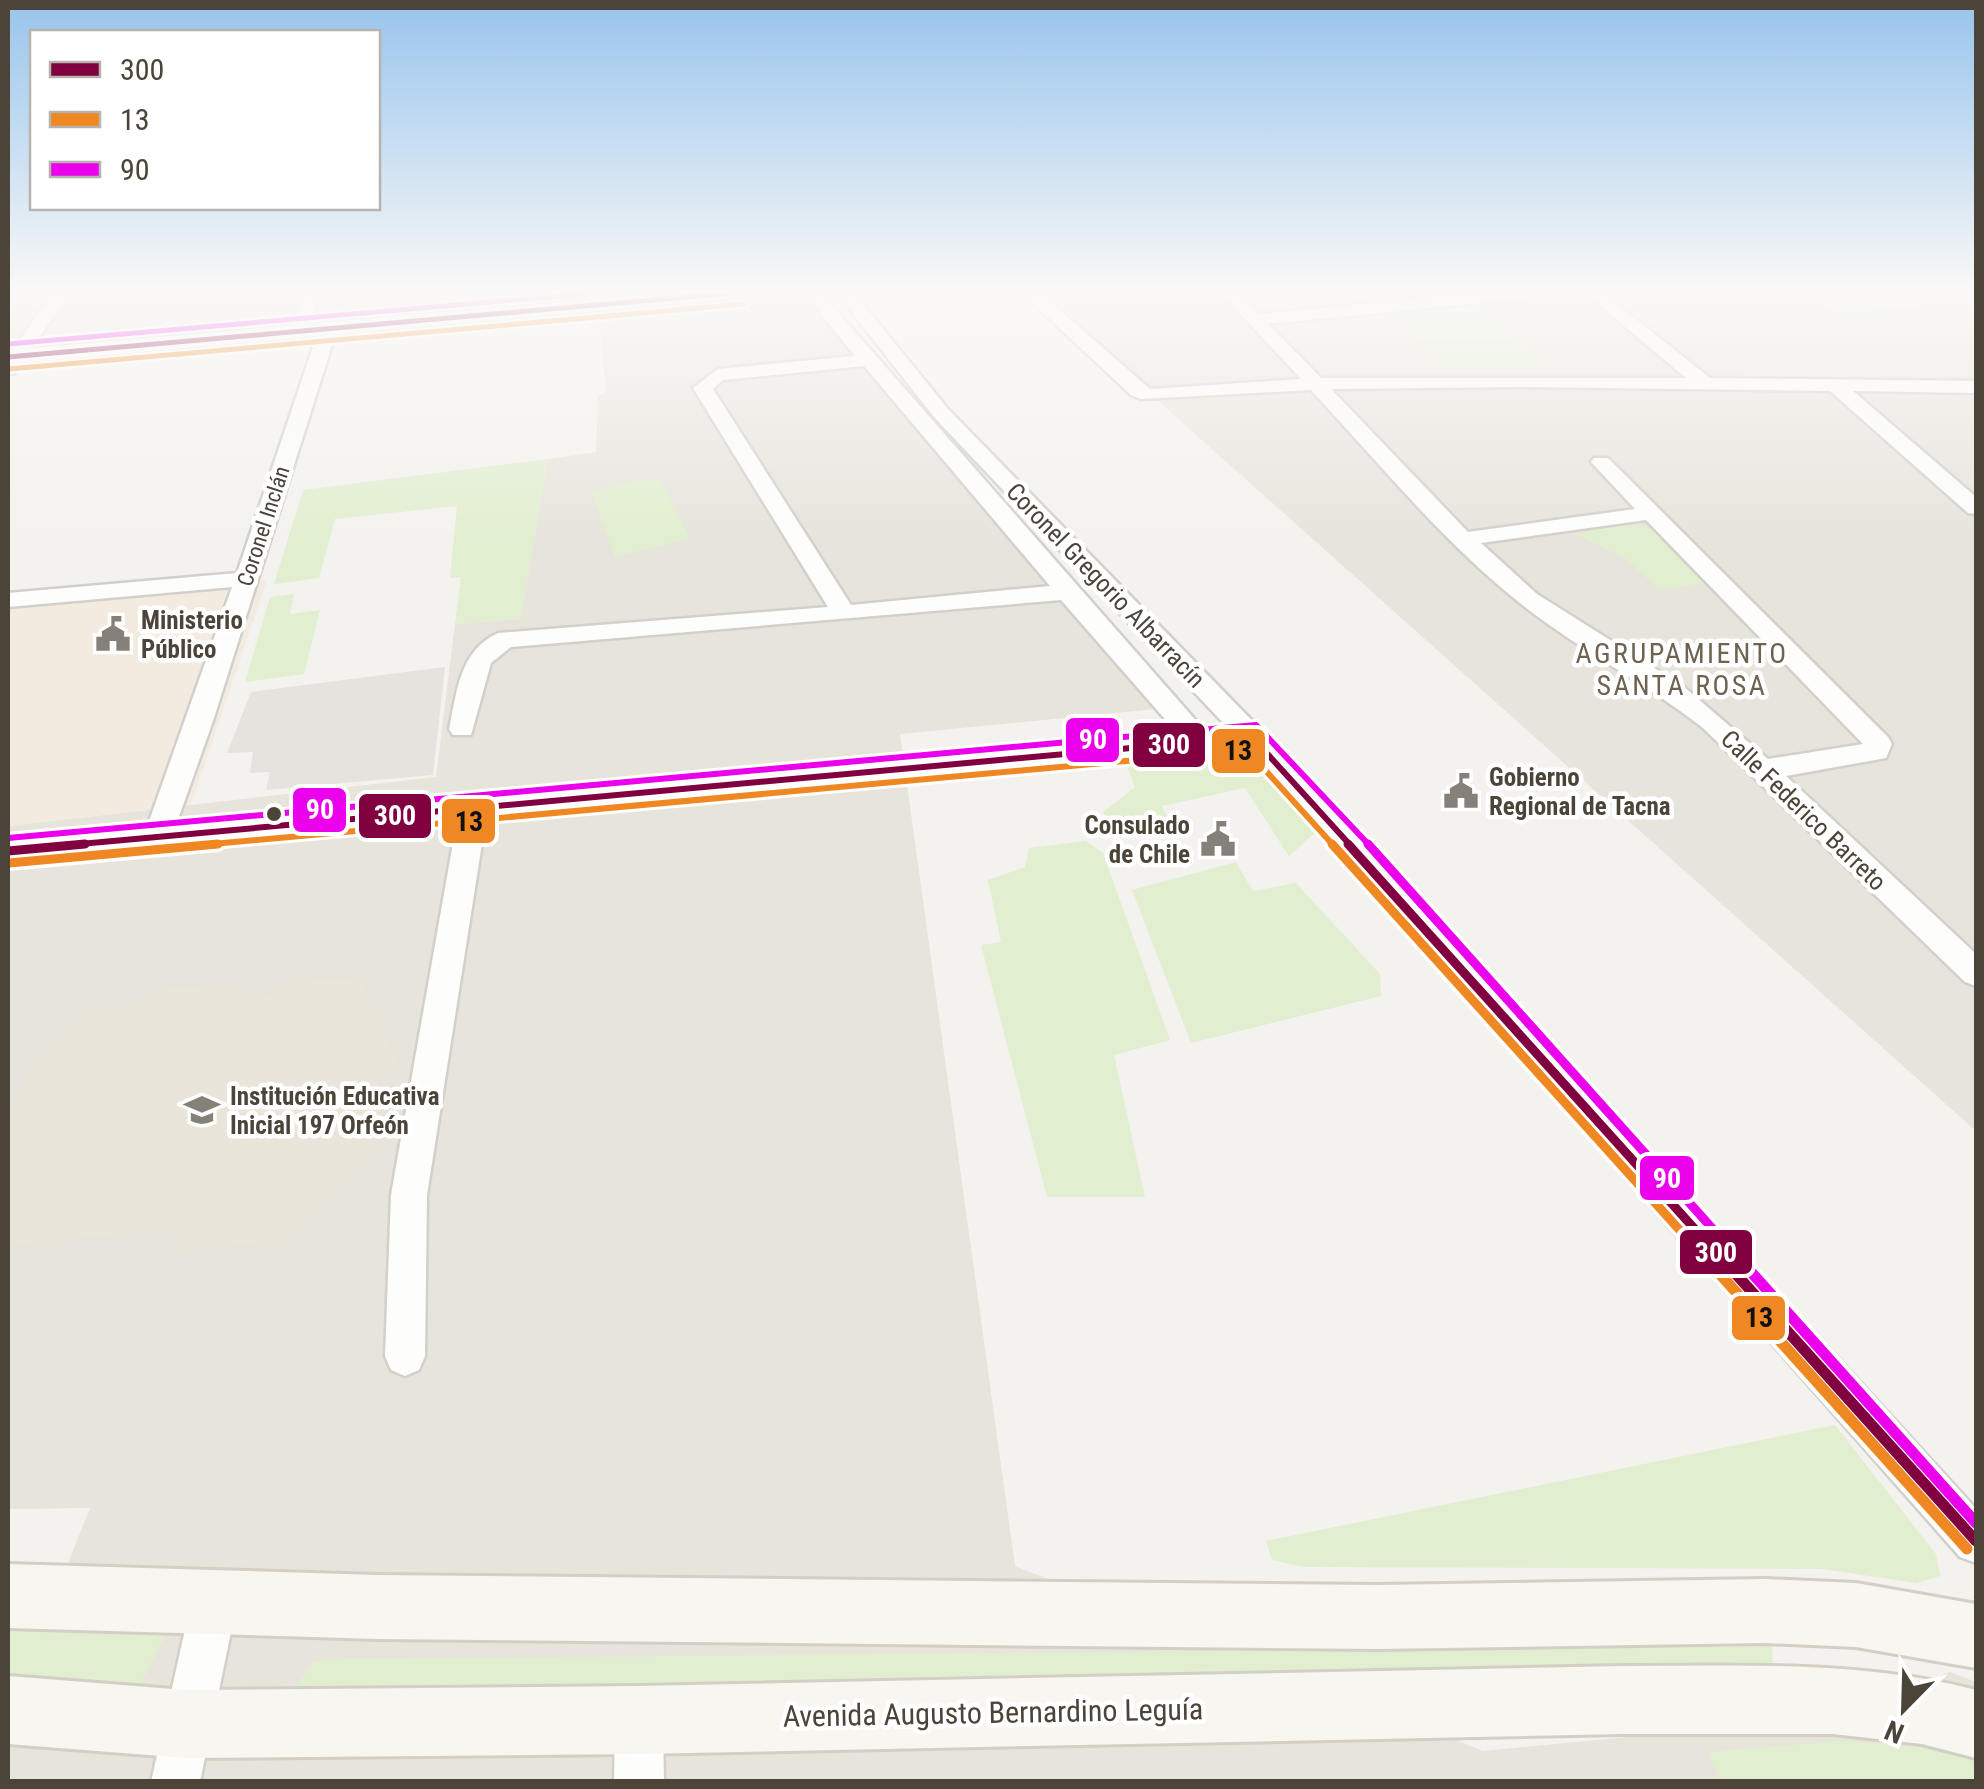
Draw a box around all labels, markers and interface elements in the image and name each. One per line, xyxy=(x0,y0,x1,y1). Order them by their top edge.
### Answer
legend xyxy=(30,30,380,210)
text: 300 xyxy=(120,52,164,87)
text: 13 xyxy=(120,102,150,137)
text: 90 xyxy=(120,152,150,187)
street label: Coronel Inclán xyxy=(232,463,295,589)
street label: Coronel Gregorio Albarracín xyxy=(1000,477,1211,694)
place label: Ministerio Público xyxy=(141,606,243,664)
public building icon: Ministerio Público xyxy=(94,615,132,653)
district label: AGRUPAMIENTO SANTA ROSA xyxy=(1576,637,1788,702)
line badge: 90 xyxy=(1064,716,1121,764)
line badge: 300 xyxy=(1131,721,1207,769)
text: 90 xyxy=(1079,723,1107,756)
street label: Calle Federico Barreto xyxy=(1715,724,1892,896)
line badge: 13 xyxy=(1210,727,1267,775)
text: 300 xyxy=(1148,728,1190,761)
text: 13 xyxy=(1224,734,1252,767)
place label: Gobierno Regional de Tacna xyxy=(1489,763,1671,821)
public building icon: Gobierno Regional de Tacna xyxy=(1442,772,1480,810)
line badge: 90 xyxy=(291,786,348,834)
line badge: 300 xyxy=(357,792,433,840)
text: 90 xyxy=(306,793,334,826)
line badge: 13 xyxy=(440,797,497,845)
text: 300 xyxy=(374,799,416,832)
unlabelled marker xyxy=(264,804,284,824)
text: 13 xyxy=(455,805,483,838)
place label: Consulado de Chile xyxy=(1084,811,1190,869)
public building icon: Consulado de Chile xyxy=(1199,820,1237,858)
place label: Institución Educativa Inicial 197 Orfeón xyxy=(230,1082,439,1140)
school or university icon: Institución Educativa Inicial 197 Orfeón xyxy=(183,1091,221,1129)
line badge: 90 xyxy=(1638,1154,1696,1202)
text: 90 xyxy=(1653,1162,1681,1195)
line badge: 300 xyxy=(1678,1228,1754,1276)
text: 300 xyxy=(1695,1236,1737,1269)
line badge: 13 xyxy=(1730,1294,1787,1342)
text: 13 xyxy=(1745,1301,1773,1334)
north arrow xyxy=(1854,1659,1954,1759)
street label: Avenida Augusto Bernardino Leguía xyxy=(782,1691,1204,1734)
text: N xyxy=(1880,1713,1909,1750)

